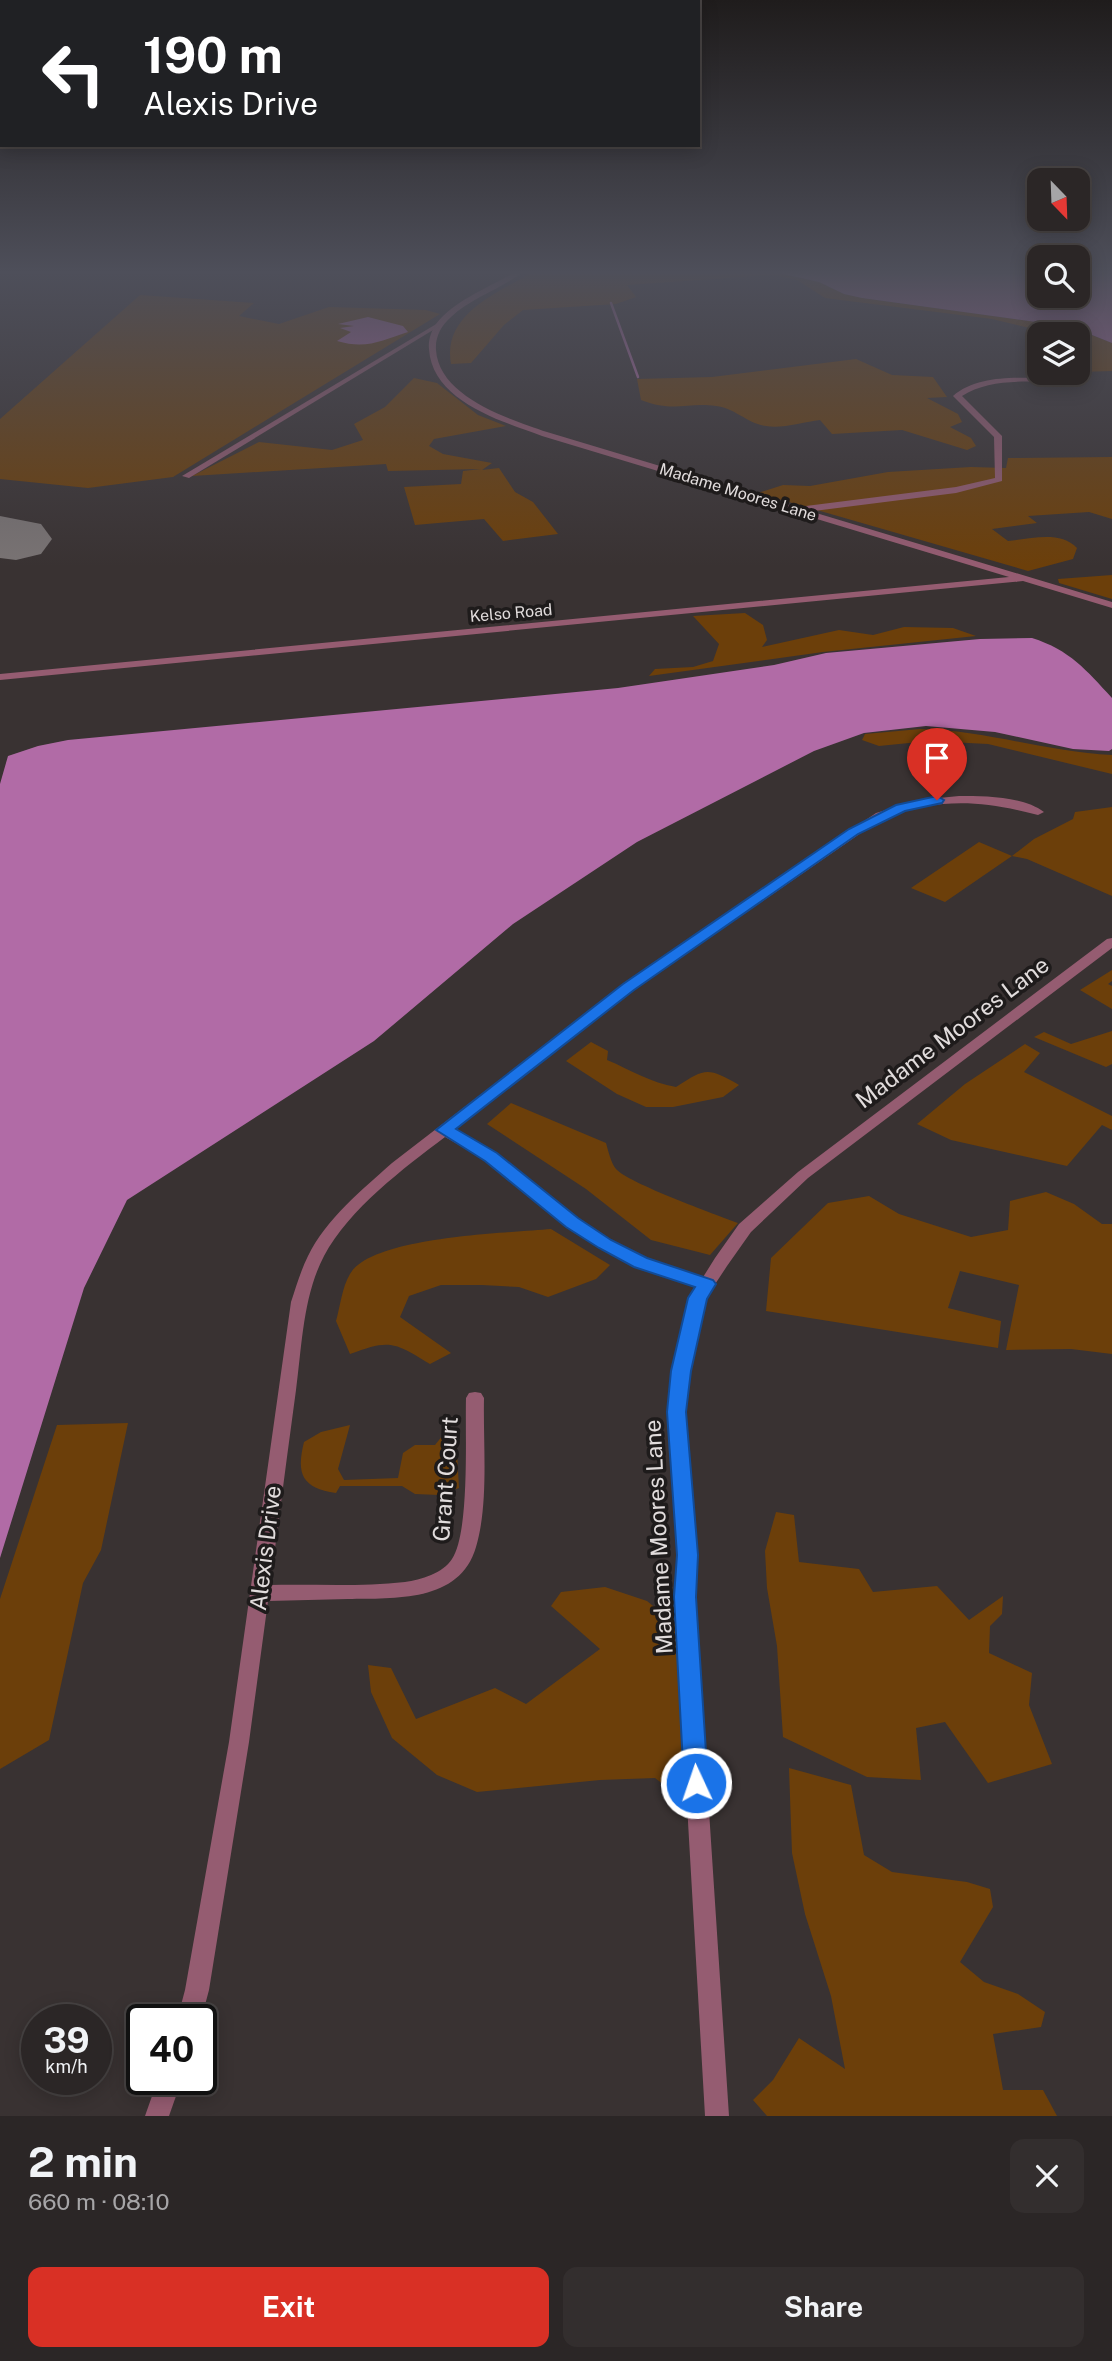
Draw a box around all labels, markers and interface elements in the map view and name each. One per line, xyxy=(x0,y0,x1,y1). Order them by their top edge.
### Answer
text: 190 m xyxy=(143,26,283,84)
icon: left xyxy=(28,28,119,119)
text: Alexis Drive xyxy=(143,85,318,122)
north arrow xyxy=(1027,168,1090,231)
map controls xyxy=(1027,168,1090,385)
button: search xyxy=(1027,245,1090,308)
button: layers xyxy=(1027,322,1090,385)
street label: Madame Moores Lane xyxy=(657,459,819,525)
street label: Kelso Road xyxy=(469,600,553,626)
pin xyxy=(907,728,967,800)
icon: arrive xyxy=(918,739,956,777)
street label: Madame Moores Lane xyxy=(850,951,1054,1113)
street label: Grant Court xyxy=(427,1416,463,1542)
street label: Madame Moores Lane xyxy=(638,1419,678,1655)
street label: Alexis Drive xyxy=(244,1484,286,1612)
position arrow xyxy=(659,1746,733,1820)
speed limit sign: 40 xyxy=(126,2004,217,2095)
text: 39 xyxy=(43,2020,90,2061)
text: km/h xyxy=(45,2056,88,2077)
text: 2 min xyxy=(28,2137,138,2186)
button: close xyxy=(1010,2139,1084,2213)
text: 660 m · 08:10 xyxy=(28,2188,170,2215)
button: Exit xyxy=(28,2267,549,2347)
button: Share xyxy=(563,2267,1084,2347)

